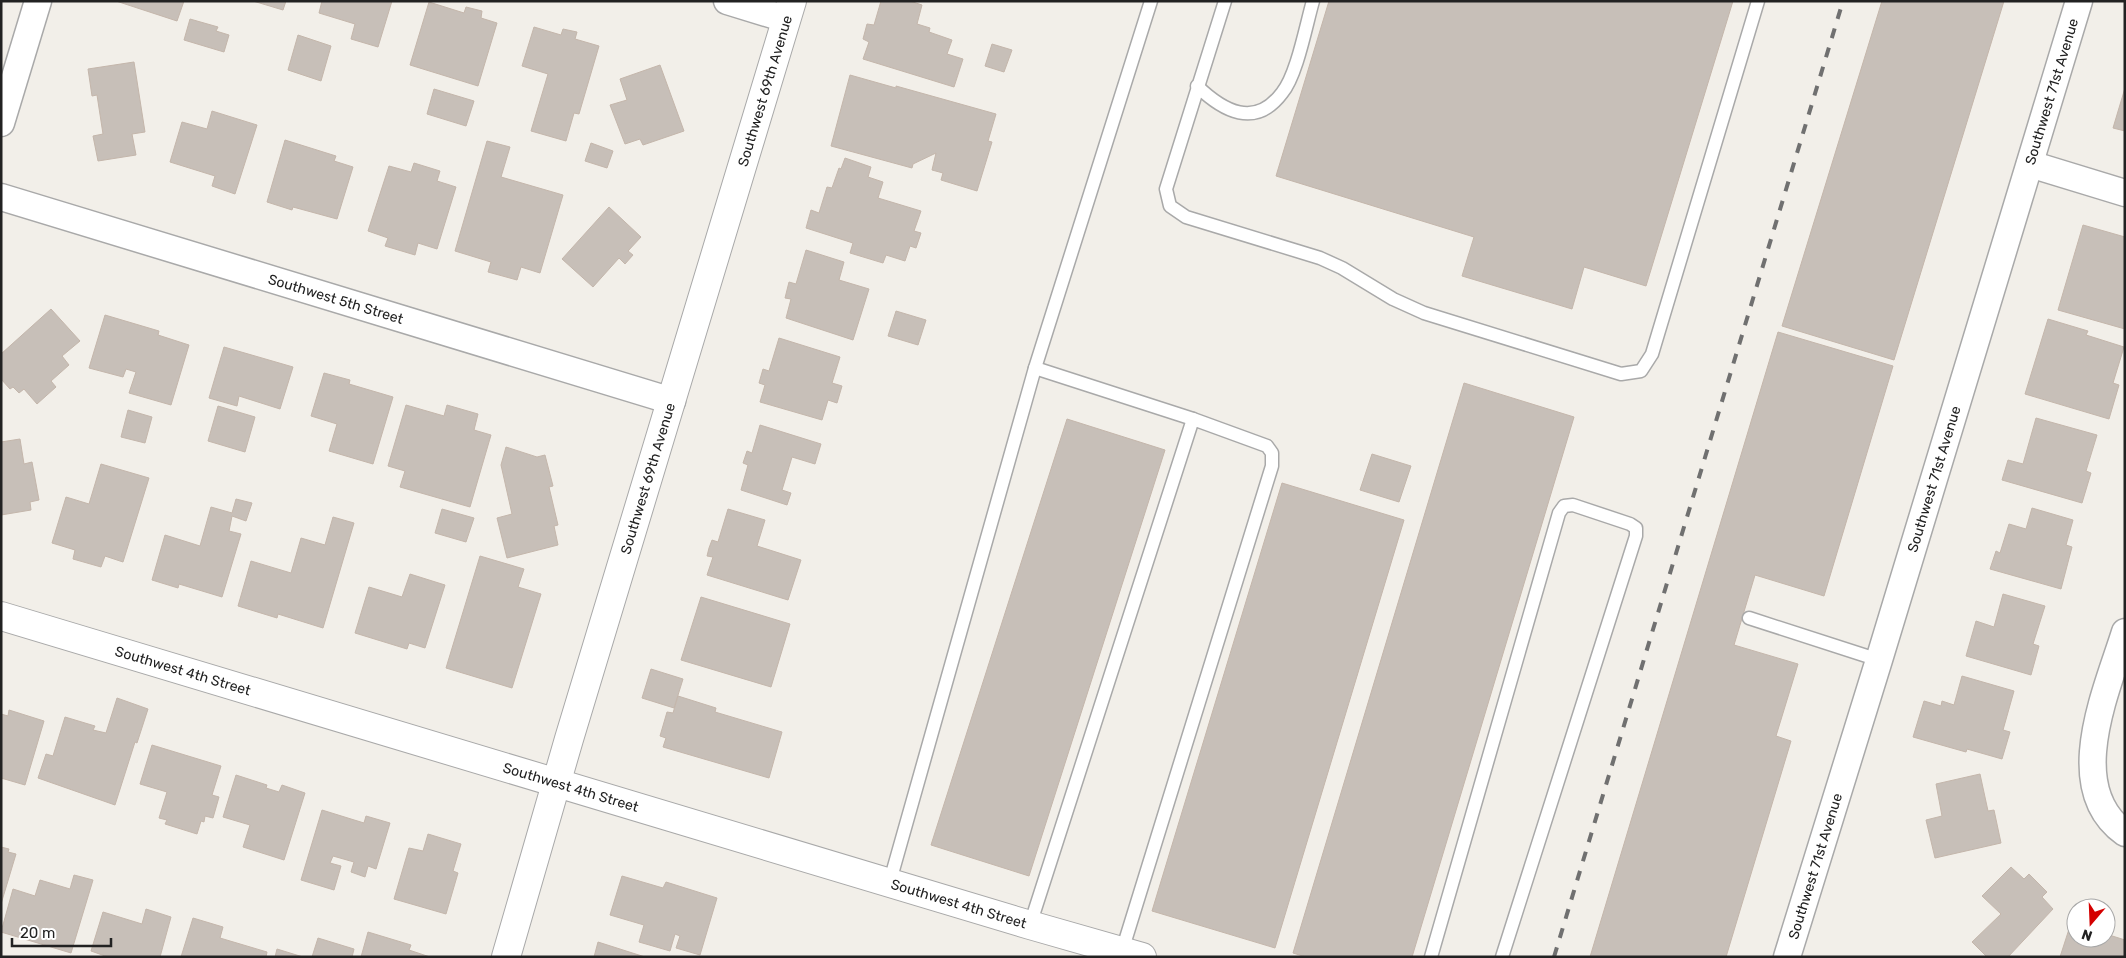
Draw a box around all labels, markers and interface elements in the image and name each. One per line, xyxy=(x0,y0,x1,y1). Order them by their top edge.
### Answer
street label: Southwest 69th Avenue xyxy=(734,13,796,169)
street label: Southwest 71st Avenue xyxy=(2022,16,2082,167)
street label: Southwest 5th Street xyxy=(266,271,406,328)
street label: Southwest 69th Avenue xyxy=(617,401,679,556)
street label: Southwest 71st Avenue xyxy=(1904,404,1965,554)
street label: Southwest 4th Street xyxy=(113,643,253,700)
street label: Southwest 4th Street xyxy=(501,759,641,816)
street label: Southwest 71st Avenue xyxy=(1785,791,1846,942)
street label: Southwest 4th Street xyxy=(889,876,1029,933)
north arrow xyxy=(2066,898,2116,948)
scale bar xyxy=(12,916,111,948)
text: 20 m xyxy=(20,924,55,942)
text: N xyxy=(2079,925,2094,944)

